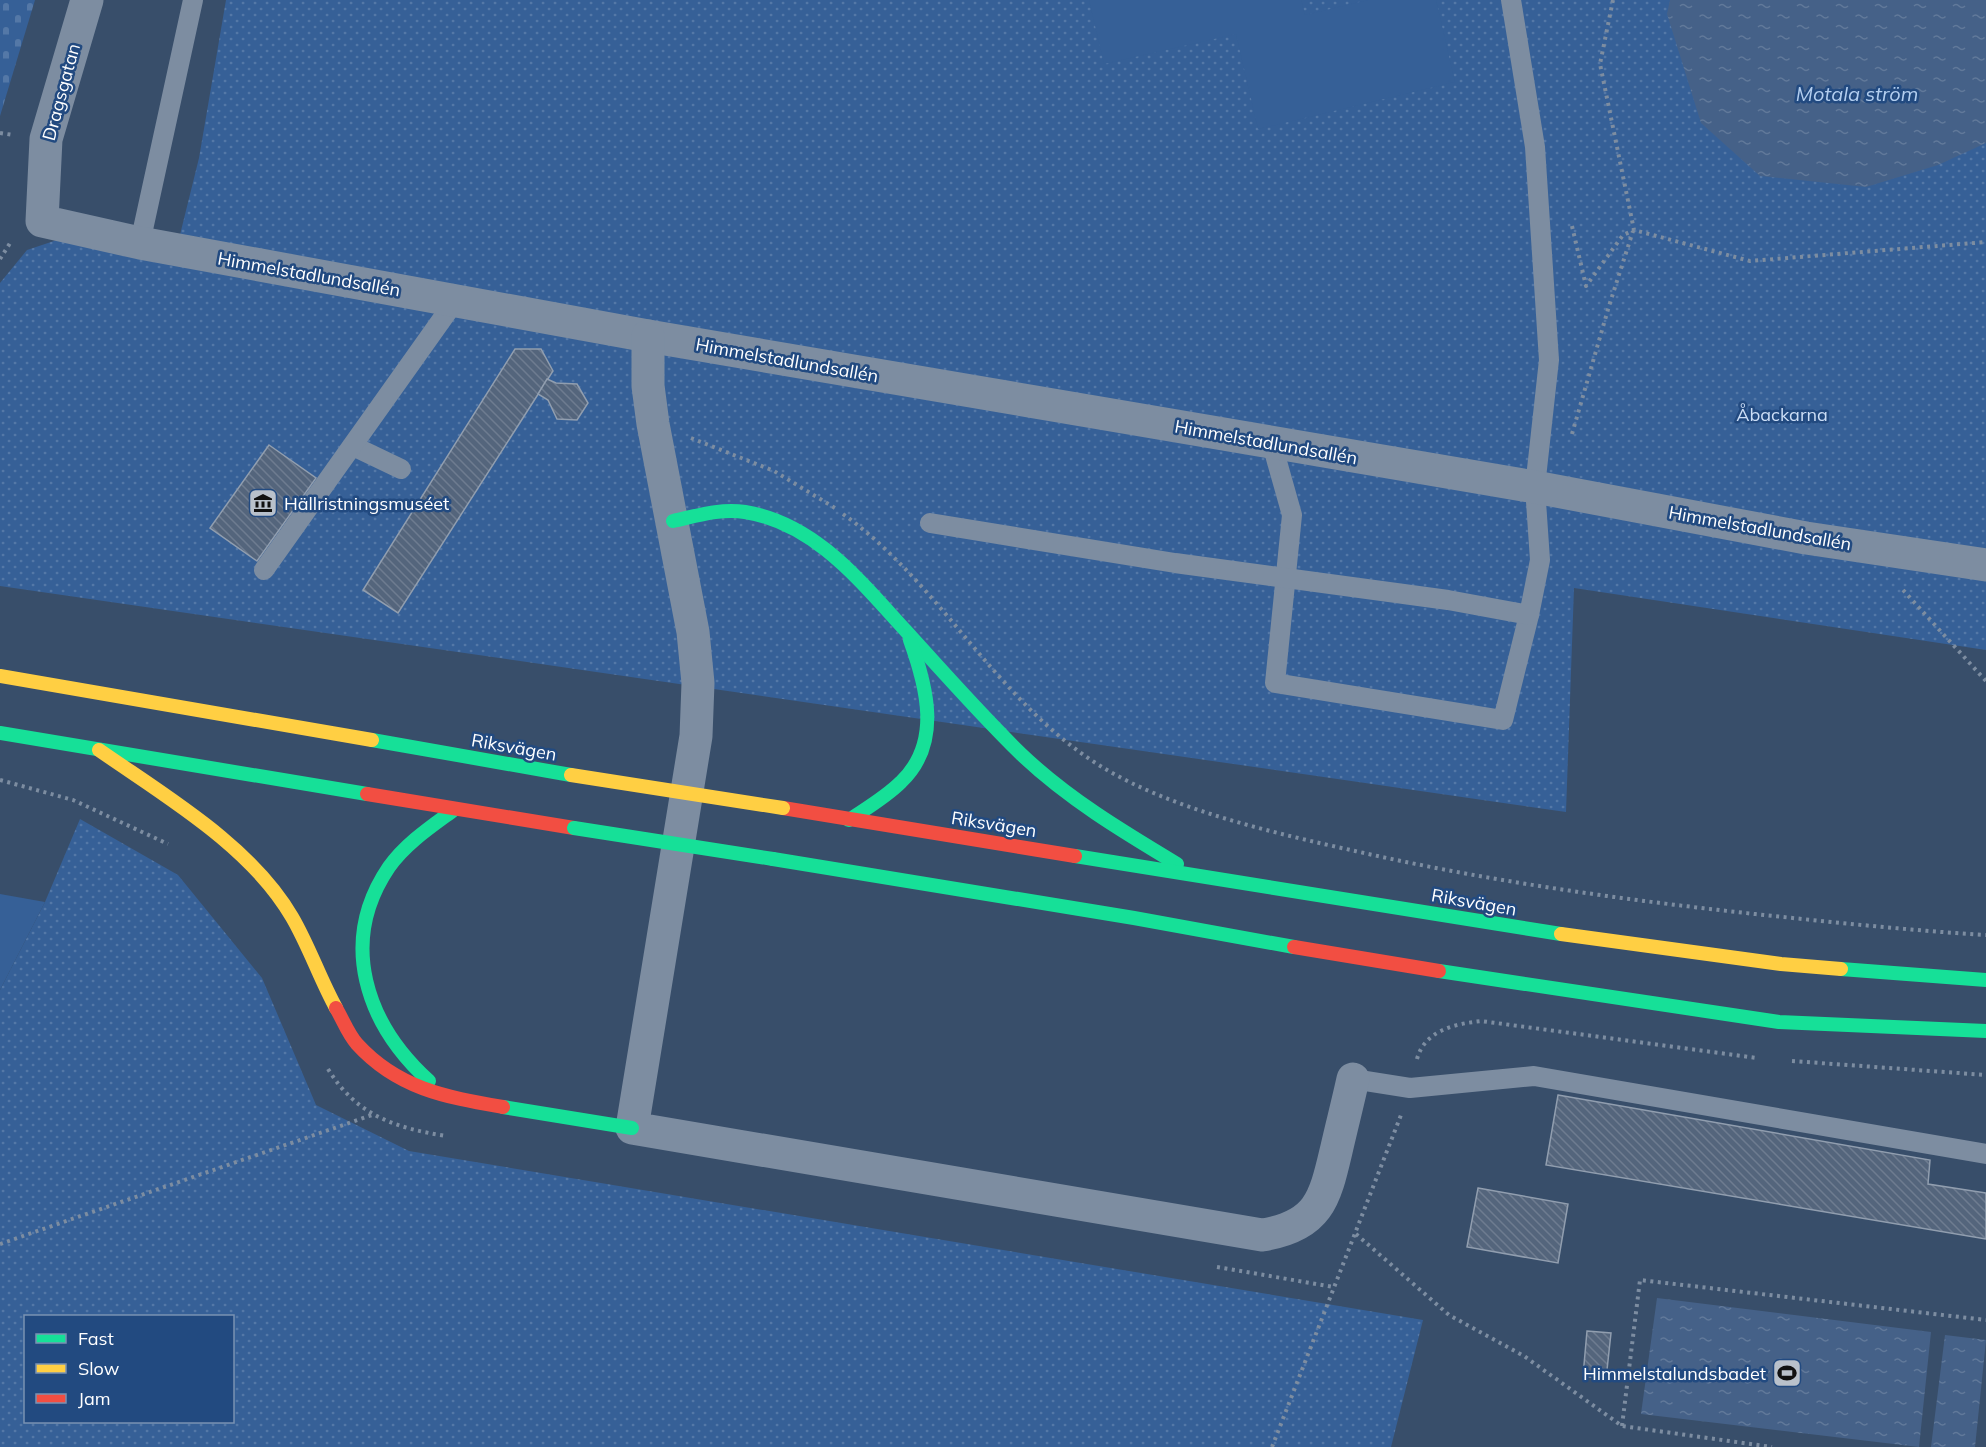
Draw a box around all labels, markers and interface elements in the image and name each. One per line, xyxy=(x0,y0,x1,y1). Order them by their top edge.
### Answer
street label: Dragsgatan xyxy=(37,41,85,143)
water label: Motala ström xyxy=(1796,81,1918,106)
street label: Himmelstadlundsallén xyxy=(216,247,402,301)
street label: Himmelstadlundsallén xyxy=(694,333,880,387)
park label: Åbackarna xyxy=(1736,403,1828,426)
street label: Himmelstadlundsallén xyxy=(1173,415,1359,469)
museum icon: Hällristningsmuséet xyxy=(247,487,279,519)
place label: Hällristningsmuséet xyxy=(284,492,449,515)
street label: Himmelstadlundsallén xyxy=(1667,501,1853,555)
street label: Riksvägen xyxy=(470,728,558,766)
street label: Riksvägen xyxy=(950,806,1038,842)
street label: Riksvägen xyxy=(1430,883,1518,921)
legend xyxy=(24,1315,234,1423)
text: Fast xyxy=(78,1327,114,1350)
text: Slow xyxy=(78,1357,120,1380)
sports icon: Himmelstalundsbadet xyxy=(1771,1357,1803,1389)
place label: Himmelstalundsbadet xyxy=(1583,1362,1766,1385)
text: Jam xyxy=(78,1387,111,1410)

